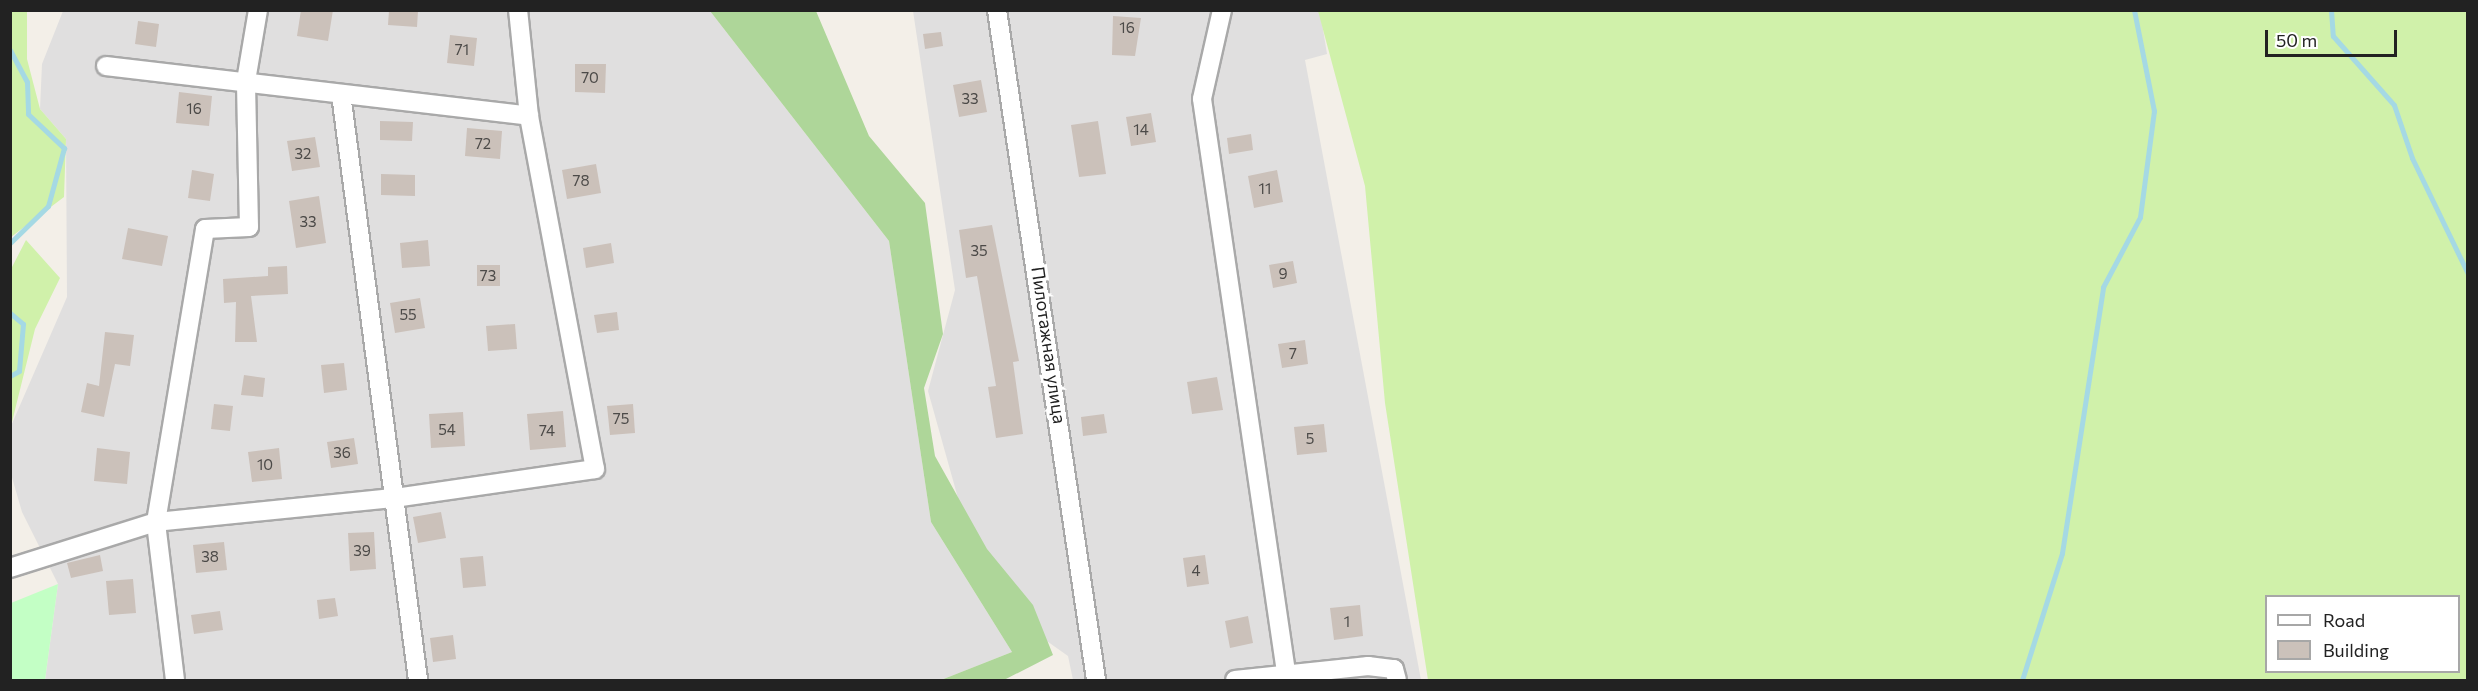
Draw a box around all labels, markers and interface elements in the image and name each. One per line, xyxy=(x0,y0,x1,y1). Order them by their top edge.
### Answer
scale bar xyxy=(2268,18,2400,56)
house number: 16 xyxy=(1119,19,1135,37)
text: 50 m xyxy=(2276,29,2317,51)
house number: 71 xyxy=(455,41,469,59)
house number: 70 xyxy=(581,69,599,87)
house number: 33 xyxy=(961,90,979,108)
house number: 16 xyxy=(186,100,202,118)
house number: 14 xyxy=(1133,121,1149,139)
house number: 72 xyxy=(475,135,491,153)
house number: 32 xyxy=(295,145,311,163)
house number: 78 xyxy=(573,172,589,190)
house number: 11 xyxy=(1259,180,1271,198)
house number: 33 xyxy=(299,213,317,231)
house number: 35 xyxy=(970,242,988,260)
street label: Пилотажная улица xyxy=(1027,265,1071,425)
house number: 9 xyxy=(1278,265,1288,283)
house number: 73 xyxy=(480,267,496,285)
house number: 55 xyxy=(399,306,417,324)
house number: 7 xyxy=(1289,345,1297,363)
house number: 75 xyxy=(613,410,629,428)
house number: 54 xyxy=(438,421,456,439)
house number: 74 xyxy=(539,422,555,440)
house number: 5 xyxy=(1306,430,1314,448)
house number: 36 xyxy=(333,444,351,462)
house number: 10 xyxy=(257,456,273,474)
house number: 39 xyxy=(353,542,371,560)
house number: 38 xyxy=(201,548,219,566)
house number: 4 xyxy=(1192,562,1200,580)
legend xyxy=(2265,595,2460,673)
text: Road xyxy=(2323,609,2365,631)
house number: 1 xyxy=(1344,613,1350,631)
text: Building xyxy=(2323,639,2389,661)

